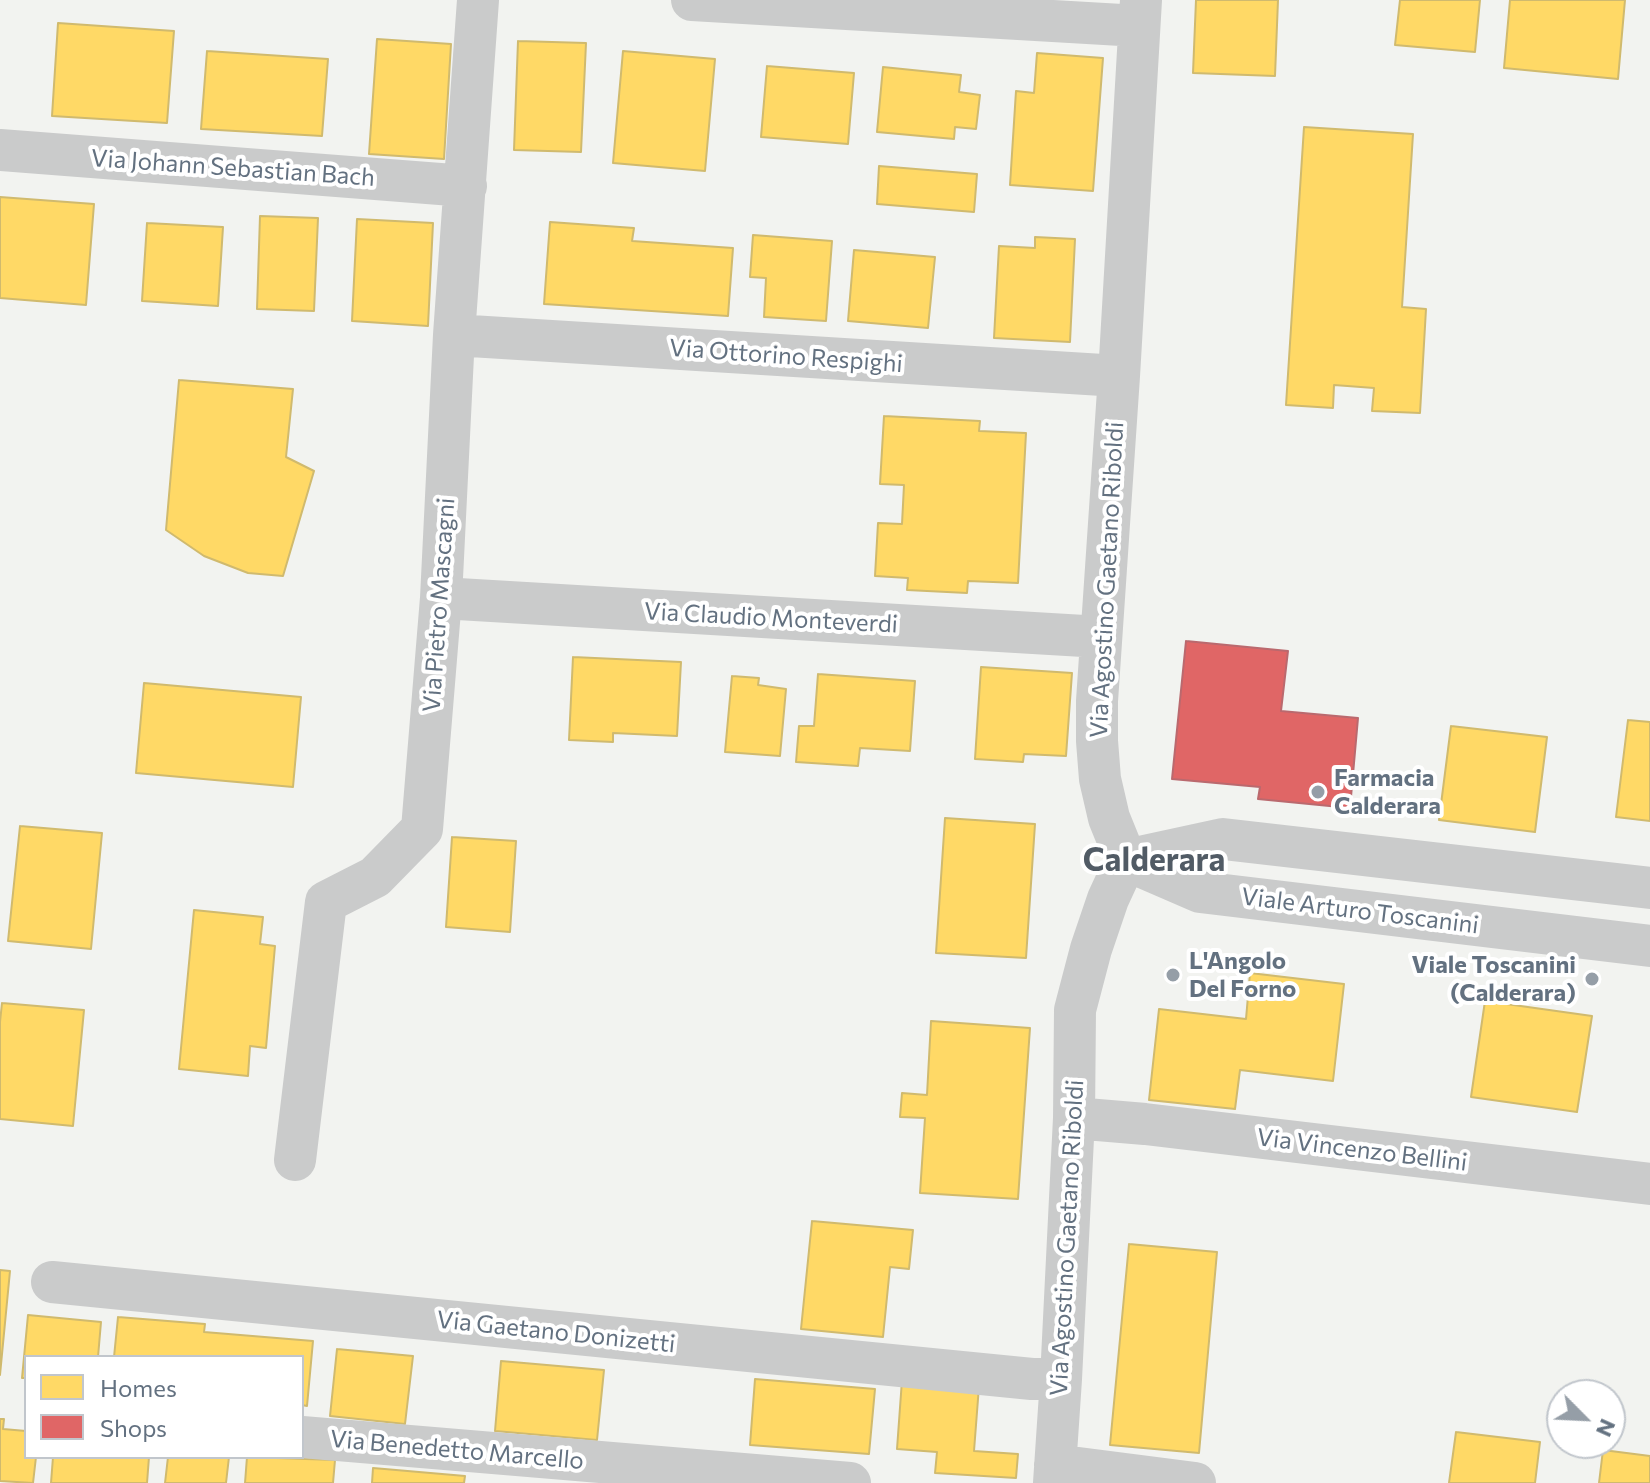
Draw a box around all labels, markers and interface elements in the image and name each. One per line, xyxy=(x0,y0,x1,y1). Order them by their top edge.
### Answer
street label: Via Johann Sebastian Bach xyxy=(90,144,376,192)
street label: Via Ottorino Respighi xyxy=(668,333,904,379)
street label: Via Agostino Gaetano Riboldi xyxy=(1084,421,1130,739)
street label: Via Pietro Mascagni xyxy=(417,497,461,713)
street label: Via Claudio Monteverdi xyxy=(643,597,899,639)
place label: Farmacia Calderara xyxy=(1334,764,1441,820)
marker: Farmacia Calderara xyxy=(1309,783,1327,801)
district label: Calderara xyxy=(1083,841,1225,879)
street label: Viale Arturo Toscanini xyxy=(1240,882,1480,940)
place label: L'Angolo Del Forno xyxy=(1189,947,1296,1003)
place label: Viale Toscanini (Calderara) xyxy=(1411,951,1576,1007)
marker: L'Angolo Del Forno xyxy=(1164,966,1182,984)
marker: Viale Toscanini (Calderara) xyxy=(1583,970,1601,988)
street label: Via Agostino Gaetano Riboldi xyxy=(1044,1079,1090,1397)
street label: Via Vincenzo Bellini xyxy=(1255,1123,1469,1177)
street label: Via Gaetano Donizetti xyxy=(435,1305,677,1359)
legend xyxy=(24,1355,304,1459)
text: Homes xyxy=(100,1373,177,1402)
north arrow xyxy=(1546,1379,1626,1459)
text: Shops xyxy=(100,1413,167,1442)
text: N xyxy=(1591,1415,1622,1441)
street label: Via Benedetto Marcello xyxy=(329,1425,585,1475)

